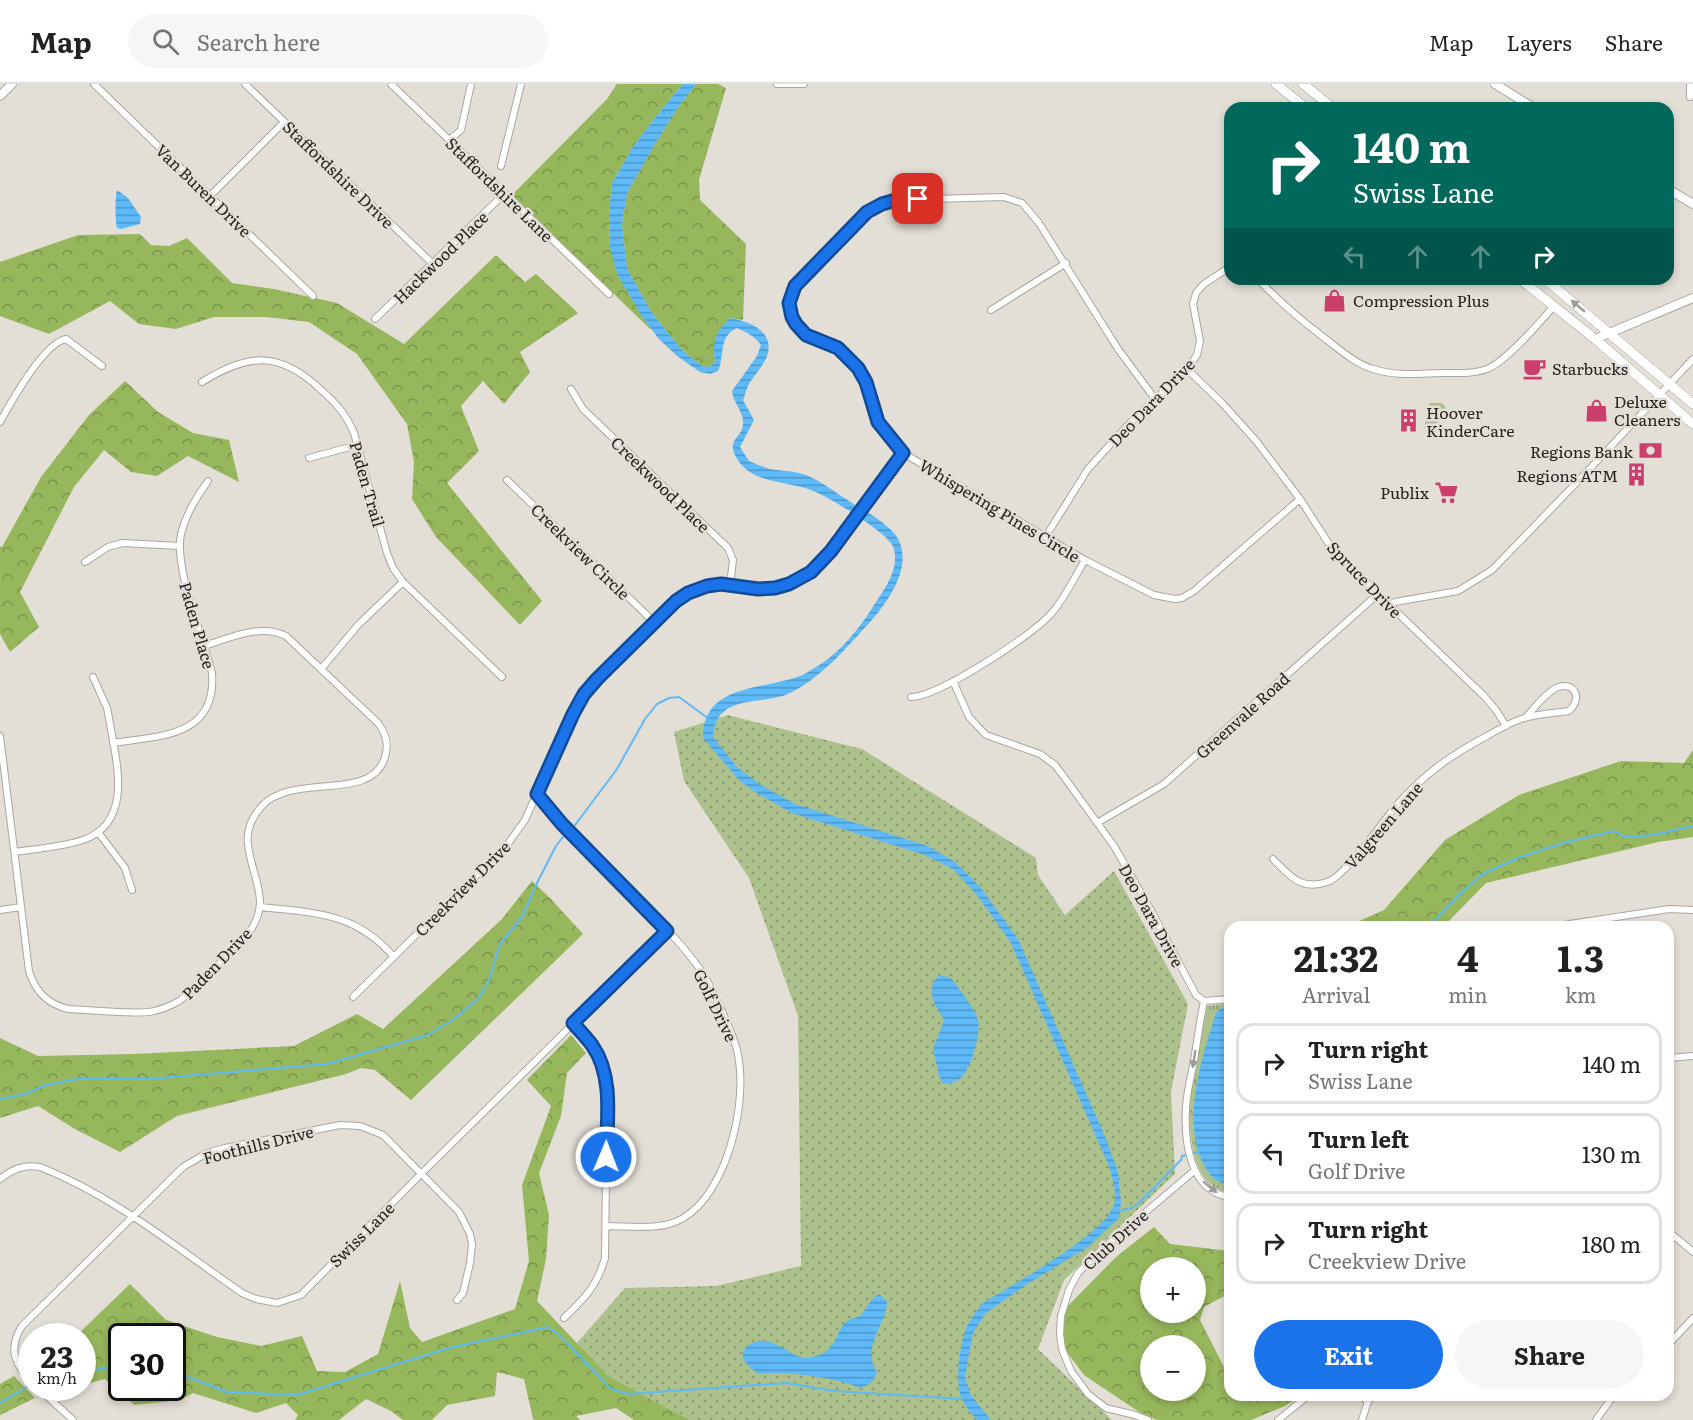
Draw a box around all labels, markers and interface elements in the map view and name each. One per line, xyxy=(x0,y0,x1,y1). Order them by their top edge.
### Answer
search box xyxy=(128,14,548,68)
text: Map xyxy=(30,20,92,62)
icon: search xyxy=(149,25,182,58)
text: Search here xyxy=(197,25,320,58)
text: Map xyxy=(1429,26,1474,57)
text: Layers xyxy=(1507,26,1572,57)
text: Share xyxy=(1605,26,1663,57)
text: 140 m xyxy=(1353,114,1470,176)
street label: Staffordshire Drive xyxy=(278,115,400,233)
icon: right xyxy=(1254,126,1332,204)
street label: Staffordshire Lane xyxy=(441,131,559,247)
street label: Van Buren Drive xyxy=(151,138,257,242)
text: Swiss Lane xyxy=(1353,171,1494,211)
pin xyxy=(892,173,943,224)
icon: arrive xyxy=(901,182,934,215)
street label: Hackwood Place xyxy=(387,205,493,309)
icon: left xyxy=(1338,240,1371,273)
icon: ahead xyxy=(1401,240,1434,273)
icon: ahead xyxy=(1464,240,1497,273)
icon: right xyxy=(1527,240,1560,273)
shop icon: Compression Plus xyxy=(1322,287,1348,313)
place label: Compression Plus xyxy=(1353,288,1489,312)
one-way arrow xyxy=(1571,300,1586,313)
street label: Deo Dara Drive xyxy=(1102,352,1200,452)
cafe icon: Starbucks xyxy=(1521,355,1547,381)
place label: Starbucks xyxy=(1552,356,1628,380)
place label: Deluxe Cleaners xyxy=(1614,389,1680,431)
shop icon: Deluxe Cleaners xyxy=(1583,397,1609,423)
place label: Hoover KinderCare xyxy=(1426,400,1514,442)
building icon: Hoover KinderCare xyxy=(1395,408,1421,434)
street label: Creekwood Place xyxy=(606,430,716,538)
street label: Paden Trail xyxy=(344,438,392,530)
bank icon: Regions Bank xyxy=(1638,438,1664,464)
place label: Regions Bank xyxy=(1530,439,1633,463)
street label: Whispering Pines Circle xyxy=(915,452,1085,568)
building icon: Regions ATM xyxy=(1623,462,1649,488)
place label: Regions ATM xyxy=(1516,463,1618,487)
supermarket icon: Publix xyxy=(1434,479,1460,505)
place label: Publix xyxy=(1380,480,1430,504)
street label: Creekview Circle xyxy=(526,497,636,605)
street label: Spruce Drive xyxy=(1322,535,1408,623)
street label: Paden Place xyxy=(174,579,222,671)
street label: Greenvale Road xyxy=(1190,666,1294,764)
street label: Valgreen Lane xyxy=(1338,776,1428,874)
street label: Creekview Drive xyxy=(409,835,515,941)
street label: Deo Dara Drive xyxy=(1114,859,1190,971)
street label: Paden Drive xyxy=(175,922,257,1004)
text: 21:32 xyxy=(1294,930,1378,983)
text: 4 xyxy=(1457,930,1479,983)
text: 1.3 xyxy=(1557,930,1604,983)
street label: Golf Drive xyxy=(688,965,744,1045)
text: Arrival xyxy=(1302,979,1370,1009)
text: min xyxy=(1448,979,1488,1009)
text: km xyxy=(1565,979,1596,1009)
text: Turn right xyxy=(1308,1032,1428,1065)
icon: right xyxy=(1257,1047,1290,1080)
text: 140 m xyxy=(1582,1047,1641,1080)
one-way arrow xyxy=(1189,1050,1198,1069)
text: Swiss Lane xyxy=(1308,1065,1413,1095)
street label: Foothills Drive xyxy=(200,1119,316,1169)
text: Turn left xyxy=(1308,1122,1409,1155)
position arrow xyxy=(574,1125,638,1189)
icon: left xyxy=(1257,1137,1290,1170)
text: 130 m xyxy=(1582,1137,1641,1170)
text: Golf Drive xyxy=(1308,1155,1405,1185)
one-way arrow xyxy=(1202,1181,1218,1194)
street label: Swiss Lane xyxy=(323,1196,399,1272)
street label: Club Drive xyxy=(1077,1203,1153,1275)
text: Turn right xyxy=(1308,1212,1428,1245)
icon: right xyxy=(1257,1227,1290,1260)
text: 180 m xyxy=(1581,1227,1641,1260)
text: Creekview Drive xyxy=(1308,1245,1466,1275)
map controls xyxy=(1140,1257,1206,1401)
button: + xyxy=(1140,1257,1206,1323)
button: Exit xyxy=(1254,1320,1443,1389)
button: Share xyxy=(1455,1320,1644,1389)
speed limit sign: 30 xyxy=(108,1323,186,1401)
text: 23 xyxy=(41,1333,73,1377)
button: − xyxy=(1140,1335,1206,1401)
text: km/h xyxy=(37,1366,77,1389)

